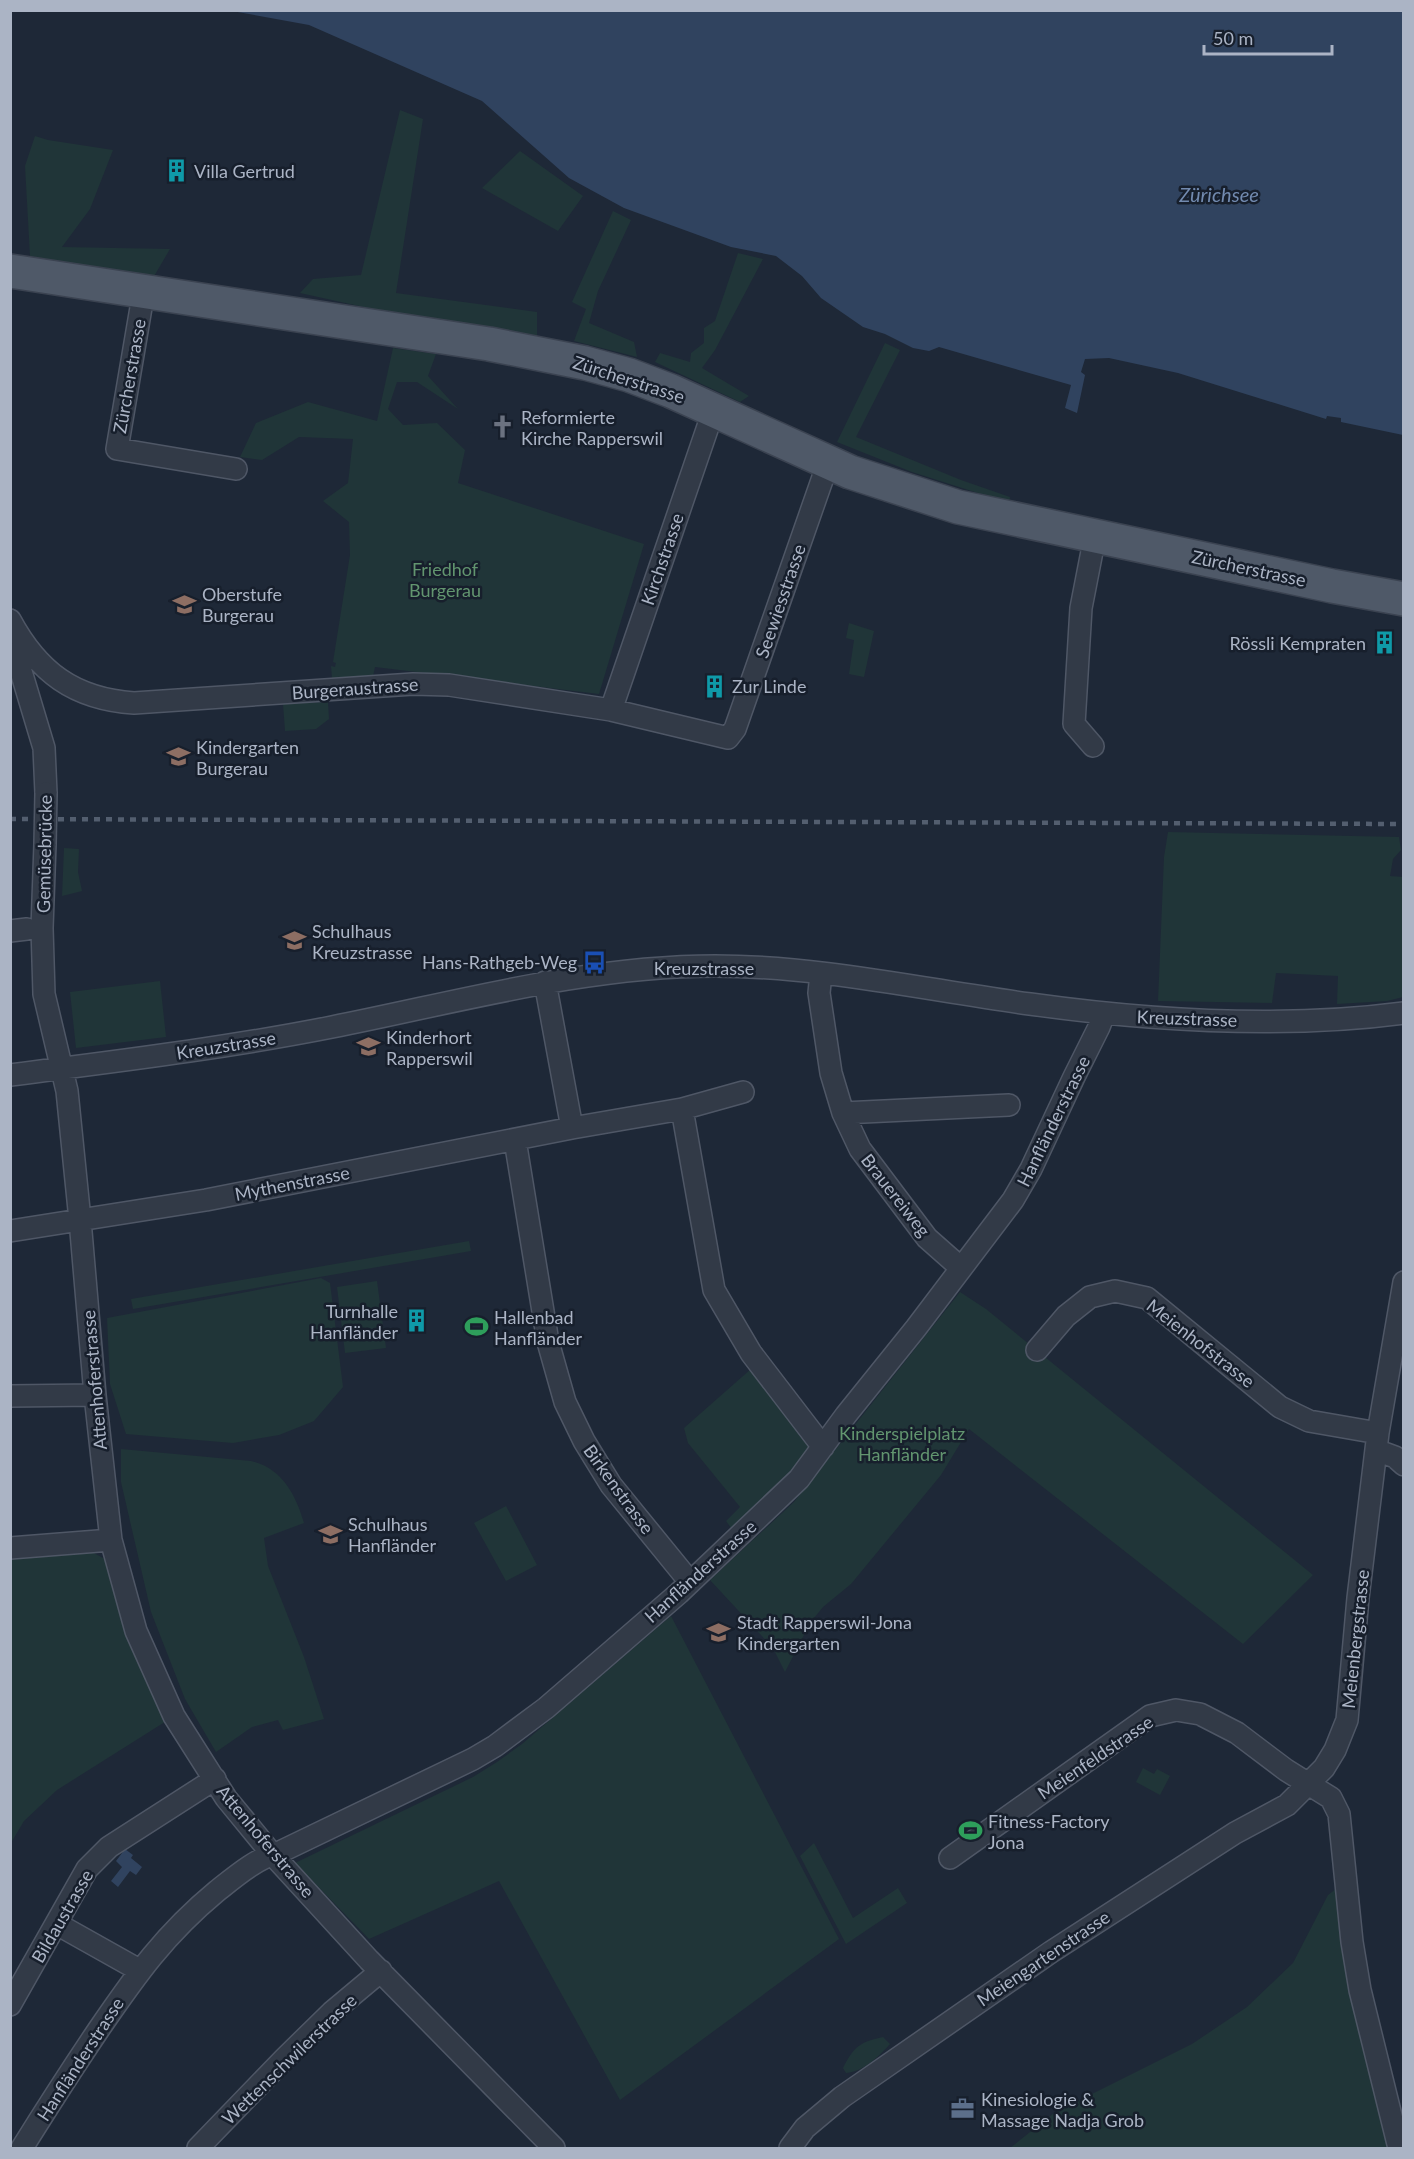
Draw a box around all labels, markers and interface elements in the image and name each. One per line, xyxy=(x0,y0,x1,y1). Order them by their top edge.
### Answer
scale bar xyxy=(1204,18,1332,56)
text: 50 m xyxy=(1213,27,1253,49)
building icon: Villa Gertrud xyxy=(163,158,189,184)
place label: Villa Gertrud xyxy=(194,160,295,182)
water label: Zürichsee xyxy=(1178,182,1259,206)
street label: Zürcherstrasse xyxy=(108,317,150,435)
street label: Zürcherstrasse xyxy=(570,351,688,407)
place label: Reformierte Kirche Rapperswil xyxy=(521,406,663,449)
church icon: Reformierte Kirche Rapperswil xyxy=(490,414,516,440)
street label: Kirchstrasse xyxy=(636,510,688,608)
street label: Seewiesstrasse xyxy=(750,541,810,661)
street label: Zürcherstrasse xyxy=(1190,545,1308,591)
park label: Friedhof Burgerau xyxy=(409,558,481,601)
place label: Oberstufe Burgerau xyxy=(202,583,282,626)
school or university icon: Oberstufe Burgerau xyxy=(171,591,197,617)
building icon: Rössli Kempraten xyxy=(1371,630,1397,656)
place label: Rössli Kempraten xyxy=(1230,632,1366,654)
street label: Burgeraustrasse xyxy=(291,673,419,703)
building icon: Zur Linde xyxy=(701,673,727,699)
place label: Zur Linde xyxy=(732,675,806,697)
place label: Kindergarten Burgerau xyxy=(196,736,299,779)
school or university icon: Kindergarten Burgerau xyxy=(165,744,191,770)
street label: Gemüsebrücke xyxy=(32,795,56,913)
place label: Schulhaus Kreuzstrasse xyxy=(312,920,412,963)
school or university icon: Schulhaus Kreuzstrasse xyxy=(281,928,307,954)
bus stop icon: Hans-Rathgeb-Weg xyxy=(582,949,608,975)
place label: Hans-Rathgeb-Weg xyxy=(422,951,577,973)
street label: Kreuzstrasse xyxy=(654,957,754,979)
street label: Kreuzstrasse xyxy=(1136,1005,1238,1031)
street label: Kreuzstrasse xyxy=(175,1026,277,1064)
place label: Kinderhort Rapperswil xyxy=(386,1026,473,1069)
school or university icon: Kinderhort Rapperswil xyxy=(355,1034,381,1060)
street label: Hanfländerstrasse xyxy=(1012,1052,1094,1190)
street label: Brauereiweg xyxy=(857,1149,935,1241)
street label: Mythenstrasse xyxy=(233,1161,351,1205)
street label: Meienhofstrasse xyxy=(1143,1294,1259,1392)
place label: Turnhalle Hanfländer xyxy=(310,1300,398,1343)
place label: Hallenbad Hanfländer xyxy=(494,1306,583,1349)
building icon: Turnhalle Hanfländer xyxy=(403,1308,429,1334)
street label: Attenhoferstrasse xyxy=(77,1309,111,1451)
sports icon: Hallenbad Hanfländer xyxy=(463,1314,489,1340)
park label: Kinderspielplatz Hanfländer xyxy=(839,1422,965,1465)
street label: Birkenstrasse xyxy=(579,1440,659,1538)
place label: Schulhaus Hanfländer xyxy=(348,1513,437,1556)
street label: Hanfländerstrasse xyxy=(640,1515,760,1627)
school or university icon: Schulhaus Hanfländer xyxy=(317,1521,343,1547)
street label: Meienbergstrasse xyxy=(1337,1568,1373,1710)
place label: Stadt Rapperswil-Jona Kindergarten xyxy=(737,1611,912,1654)
school or university icon: Stadt Rapperswil-Jona Kindergarten xyxy=(706,1619,732,1645)
street label: Meienfeldstrasse xyxy=(1033,1710,1157,1804)
street label: Attenhoferstrasse xyxy=(213,1780,319,1902)
place label: Fitness-Factory Jona xyxy=(988,1810,1110,1853)
sports icon: Fitness-Factory Jona xyxy=(957,1818,983,1844)
street label: Bildaustrasse xyxy=(27,1866,97,1966)
street label: Meiengartenstrasse xyxy=(972,1905,1114,2011)
street label: Wettenschwilerstrasse xyxy=(217,1989,361,2129)
street label: Hanfländerstrasse xyxy=(32,1993,128,2125)
place label: Kinesiologie & Massage Nadja Grob xyxy=(981,2088,1144,2131)
office icon: Kinesiologie & Massage Nadja Grob xyxy=(950,2096,976,2122)

